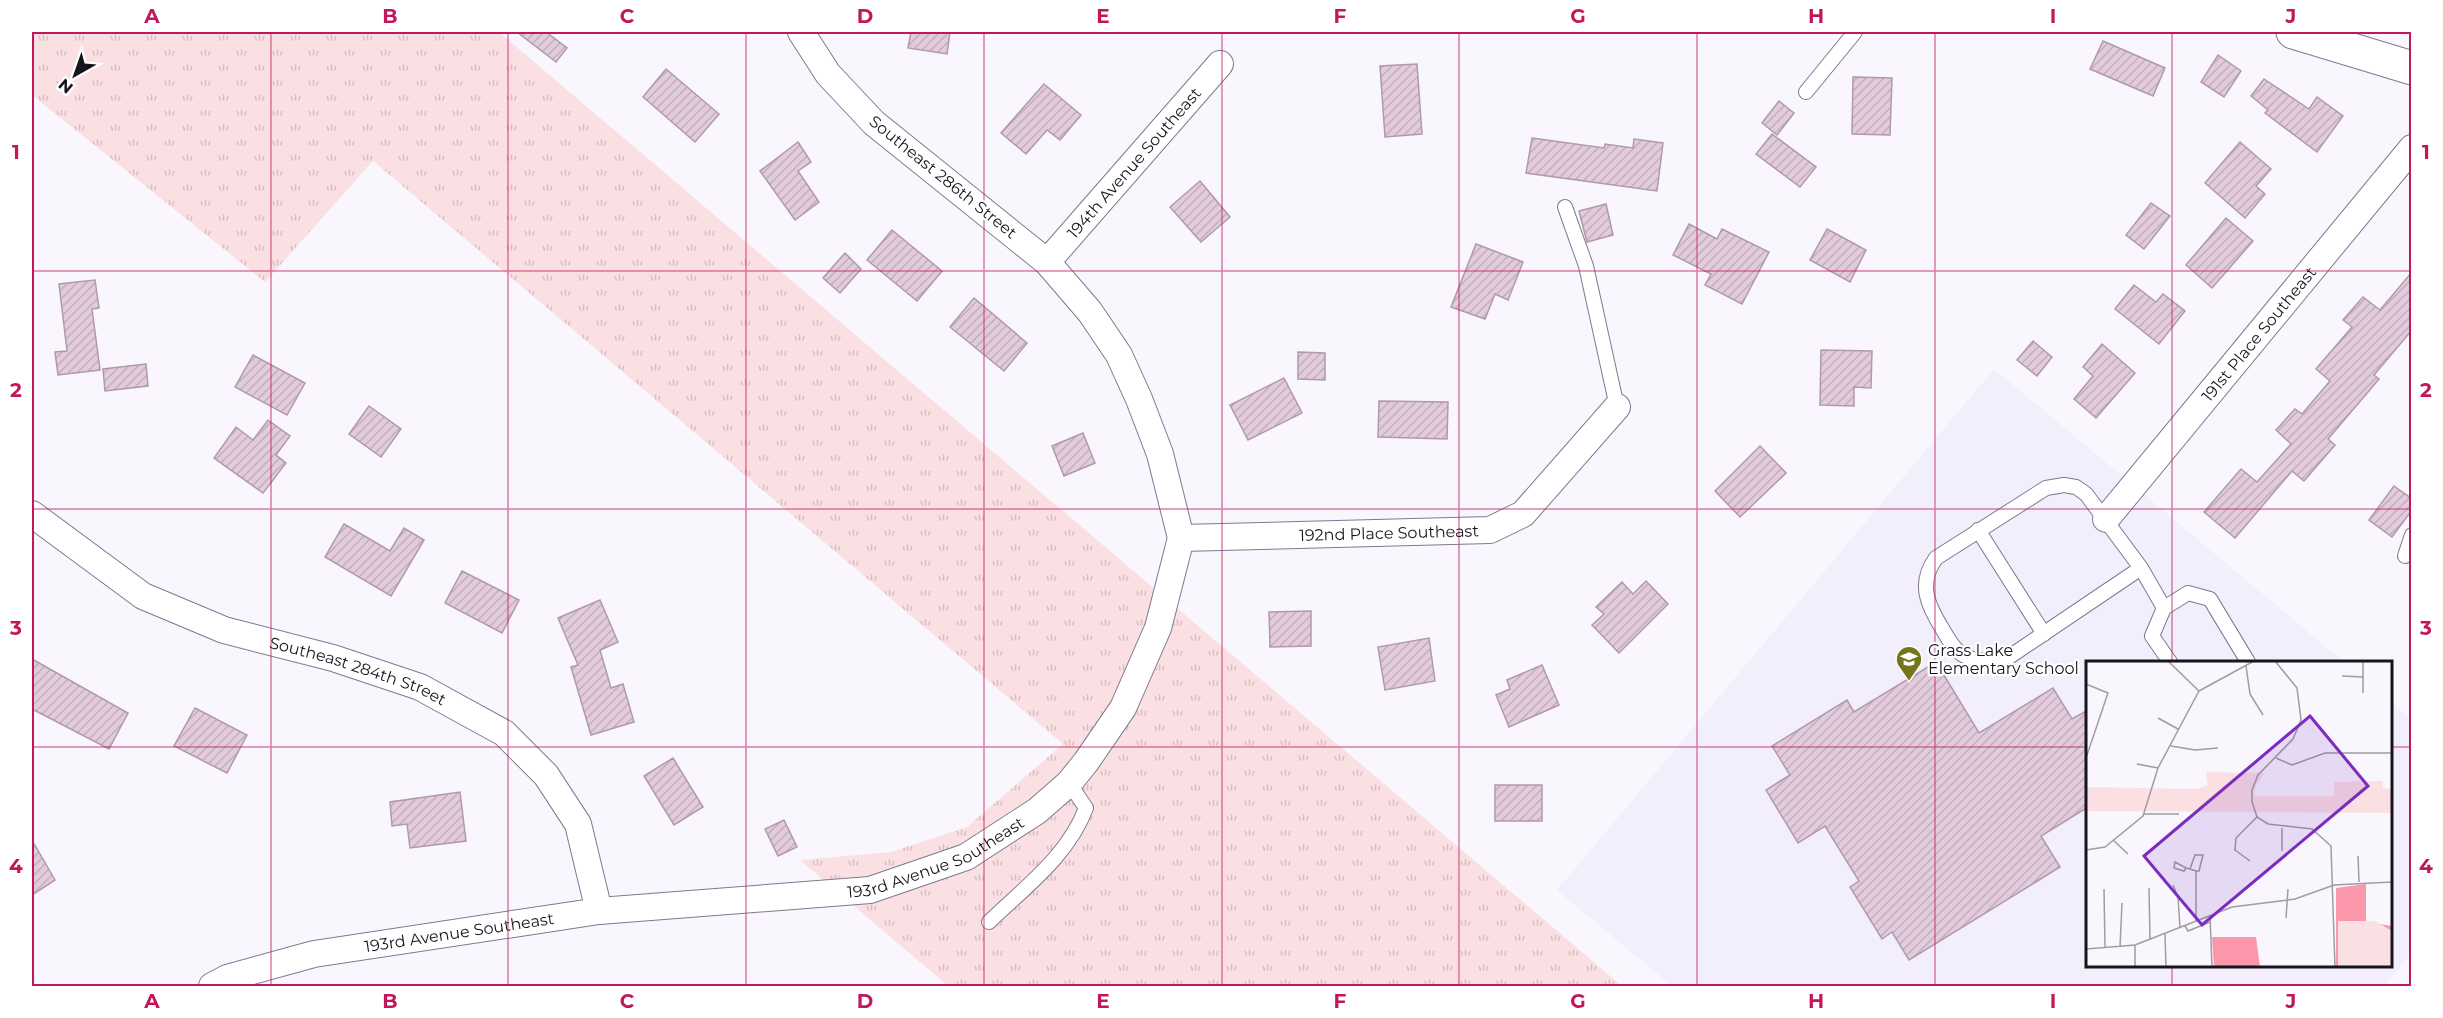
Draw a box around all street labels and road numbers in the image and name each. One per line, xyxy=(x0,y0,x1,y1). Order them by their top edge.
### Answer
street label: 194th Avenue Southeast xyxy=(1063,83,1205,242)
street label: Southeast 286th Street xyxy=(865,112,1021,243)
street label: 191st Place Southeast xyxy=(2198,262,2320,405)
street label: 192nd Place Southeast xyxy=(1299,521,1480,544)
street label: Southeast 284th Street xyxy=(268,633,450,709)
street label: 193rd Avenue Southeast xyxy=(846,812,1028,901)
street label: 193rd Avenue Southeast xyxy=(363,908,556,956)

